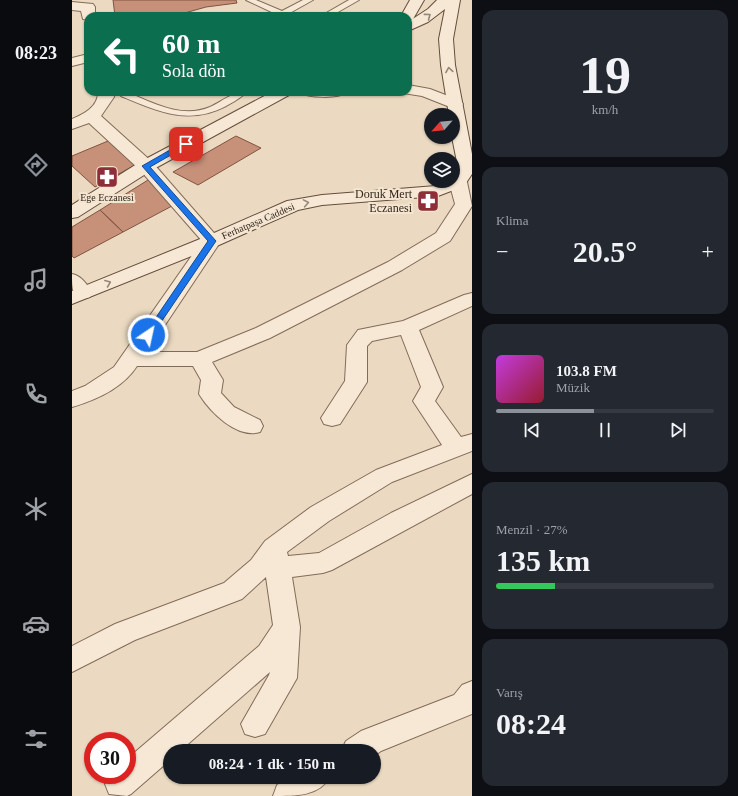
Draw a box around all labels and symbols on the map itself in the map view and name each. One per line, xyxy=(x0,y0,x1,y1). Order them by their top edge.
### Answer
one-way arrow xyxy=(424,13,431,21)
one-way arrow xyxy=(445,67,453,73)
north arrow xyxy=(424,108,460,144)
pin xyxy=(169,127,203,161)
pharmacy icon: Ege Eczanesi xyxy=(94,164,120,190)
place label: Doruk Mert Eczanesi xyxy=(355,187,413,215)
pharmacy icon: Doruk Mert Eczanesi xyxy=(415,188,441,214)
place label: Ege Eczanesi xyxy=(80,192,134,203)
one-way arrow xyxy=(303,199,309,208)
street label: Ferhatpaşa Caddesi xyxy=(220,201,296,241)
one-way arrow xyxy=(105,279,112,287)
position arrow xyxy=(127,314,169,356)
speed limit sign: 30 xyxy=(84,732,136,784)

